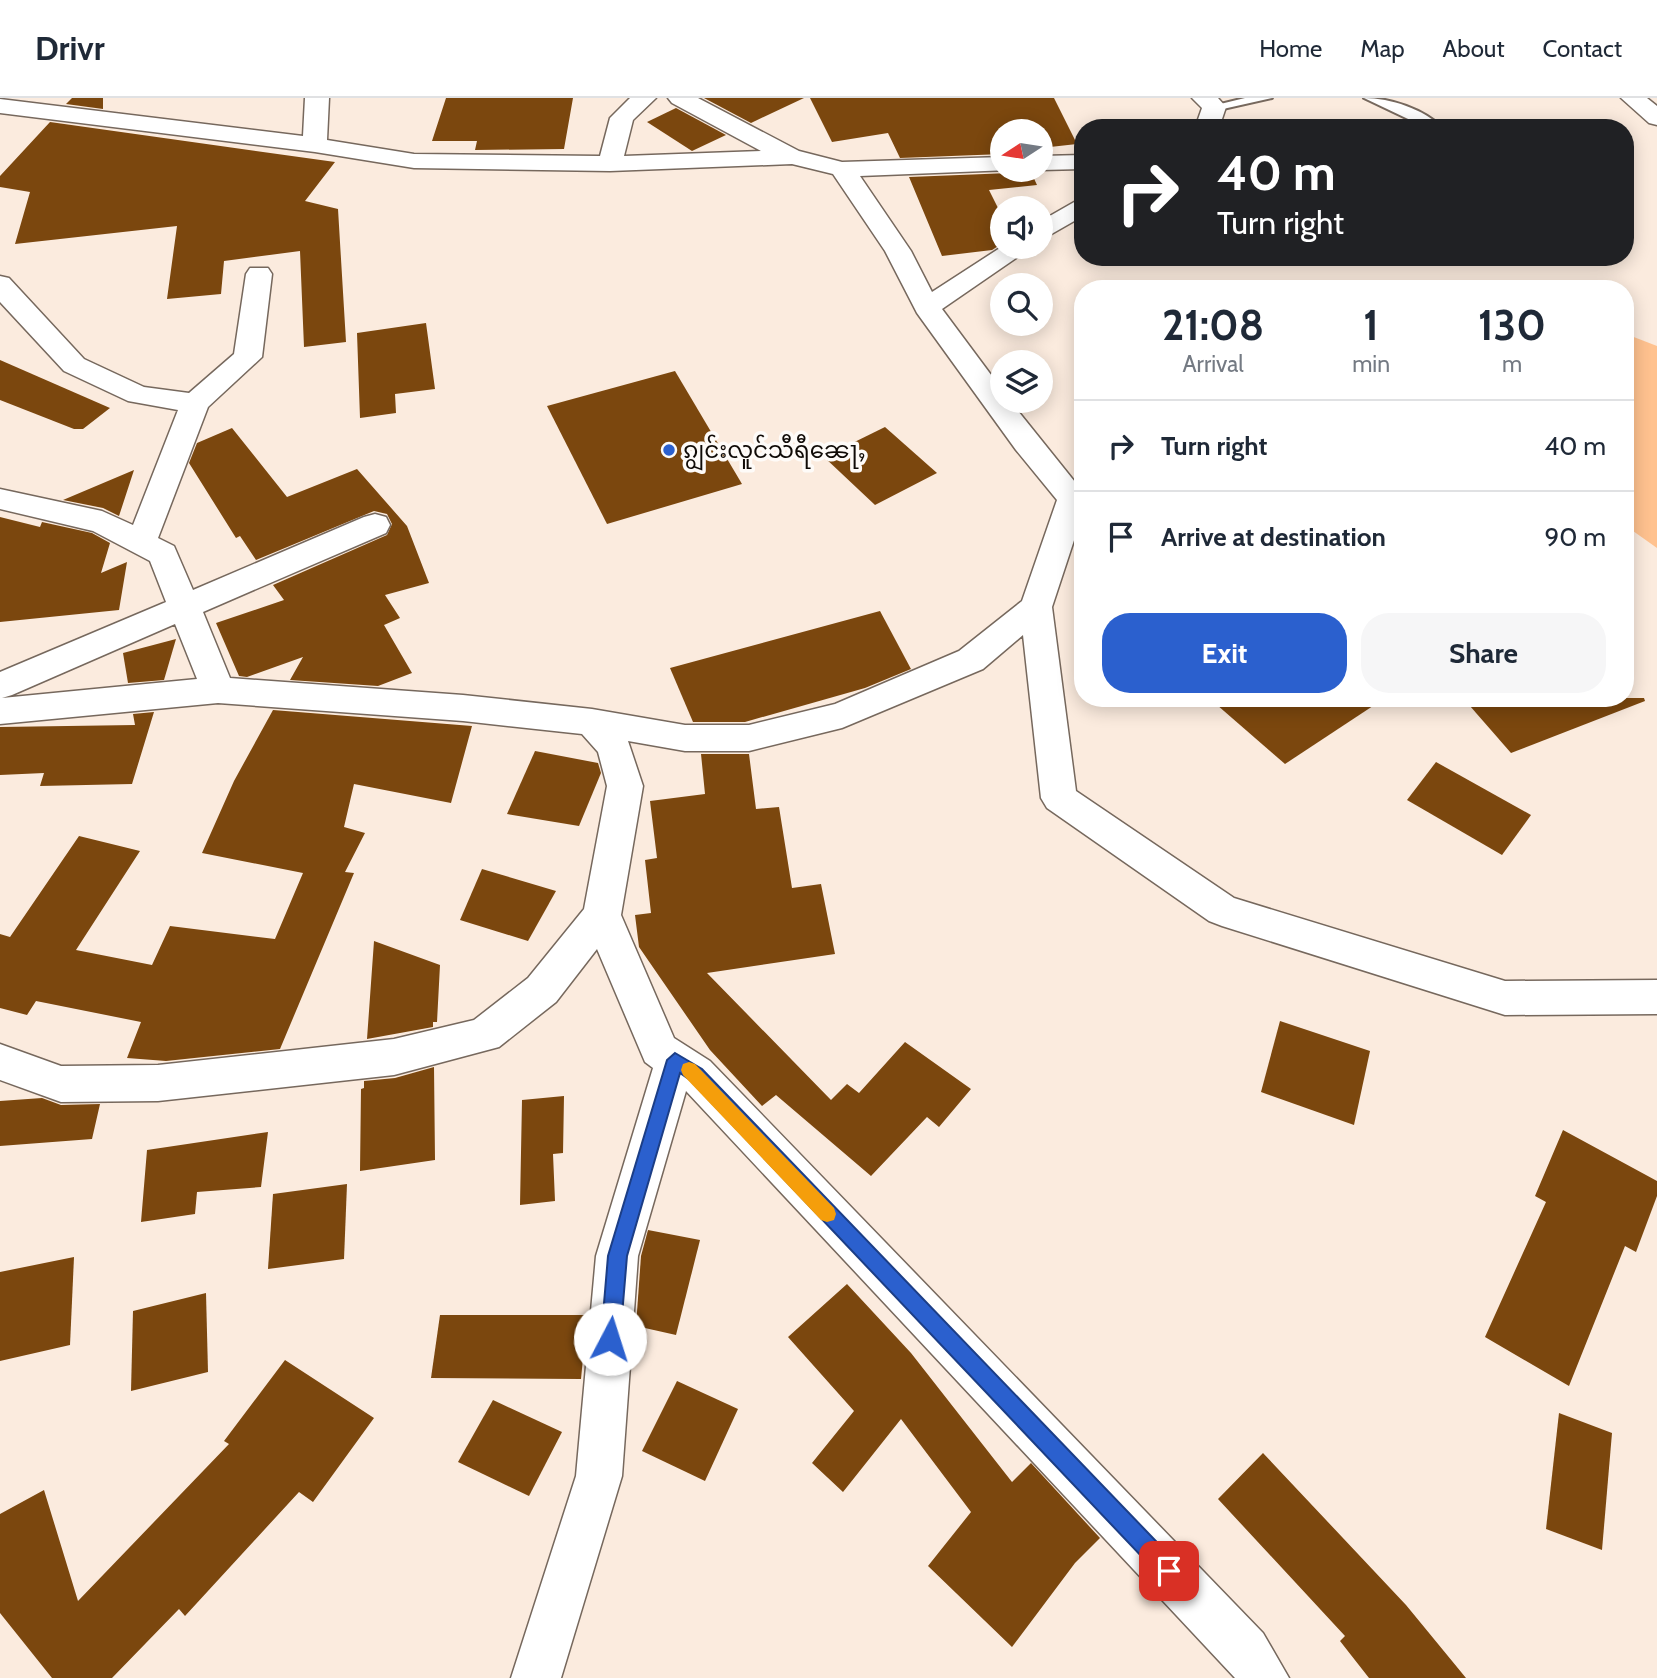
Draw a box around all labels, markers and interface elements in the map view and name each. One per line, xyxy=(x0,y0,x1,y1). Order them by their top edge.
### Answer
text: Drivr xyxy=(35,28,105,68)
text: Home xyxy=(1259,34,1322,63)
text: Map xyxy=(1360,34,1405,63)
text: About xyxy=(1443,34,1505,63)
text: Contact xyxy=(1543,34,1622,63)
north arrow xyxy=(990,119,1054,182)
map controls xyxy=(990,119,1053,413)
text: 40 m xyxy=(1217,143,1336,202)
icon: right xyxy=(1102,147,1193,238)
button: sound xyxy=(990,196,1053,259)
text: Turn right xyxy=(1217,203,1344,242)
button: search xyxy=(990,273,1053,336)
text: 21:08 xyxy=(1162,299,1264,351)
text: 1 xyxy=(1363,299,1379,351)
text: 130 xyxy=(1478,299,1546,351)
button: layers xyxy=(990,350,1053,413)
text: Arrival xyxy=(1182,350,1244,378)
text: min xyxy=(1352,350,1390,378)
text: m xyxy=(1502,350,1522,378)
icon: right xyxy=(1102,427,1140,465)
text: Turn right xyxy=(1161,430,1267,462)
text: 40 m xyxy=(1544,430,1606,462)
place label: ၵျွင်းလူင်သီရီၼေႃႇ xyxy=(683,434,866,471)
marker: ၵျွင်းလူင်သီရီၼေႃႇ xyxy=(661,442,677,458)
icon: arrive xyxy=(1102,518,1140,556)
text: Arrive at destination xyxy=(1161,521,1386,553)
text: 90 m xyxy=(1544,521,1606,553)
button: Exit xyxy=(1102,613,1347,693)
button: Share xyxy=(1361,613,1606,693)
position arrow xyxy=(573,1302,647,1376)
pin xyxy=(1139,1541,1199,1601)
icon: arrive xyxy=(1150,1552,1188,1590)

